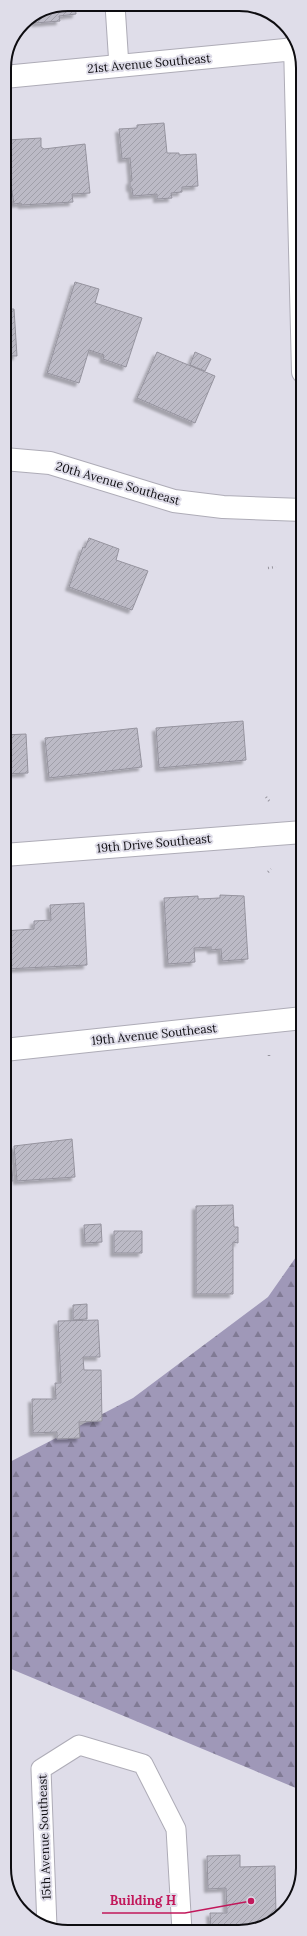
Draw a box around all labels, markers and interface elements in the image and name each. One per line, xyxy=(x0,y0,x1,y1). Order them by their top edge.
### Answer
street label: 21st Avenue Southeast xyxy=(87,50,212,76)
street label: 20th Avenue Southeast xyxy=(54,458,182,508)
street label: 19th Drive Southeast xyxy=(96,830,212,855)
street label: 19th Avenue Southeast xyxy=(91,1020,218,1048)
street label: 15th Avenue Southeast xyxy=(34,1774,54,1900)
callout: Building H xyxy=(102,1888,185,1913)
text: Building H xyxy=(110,1892,176,1909)

